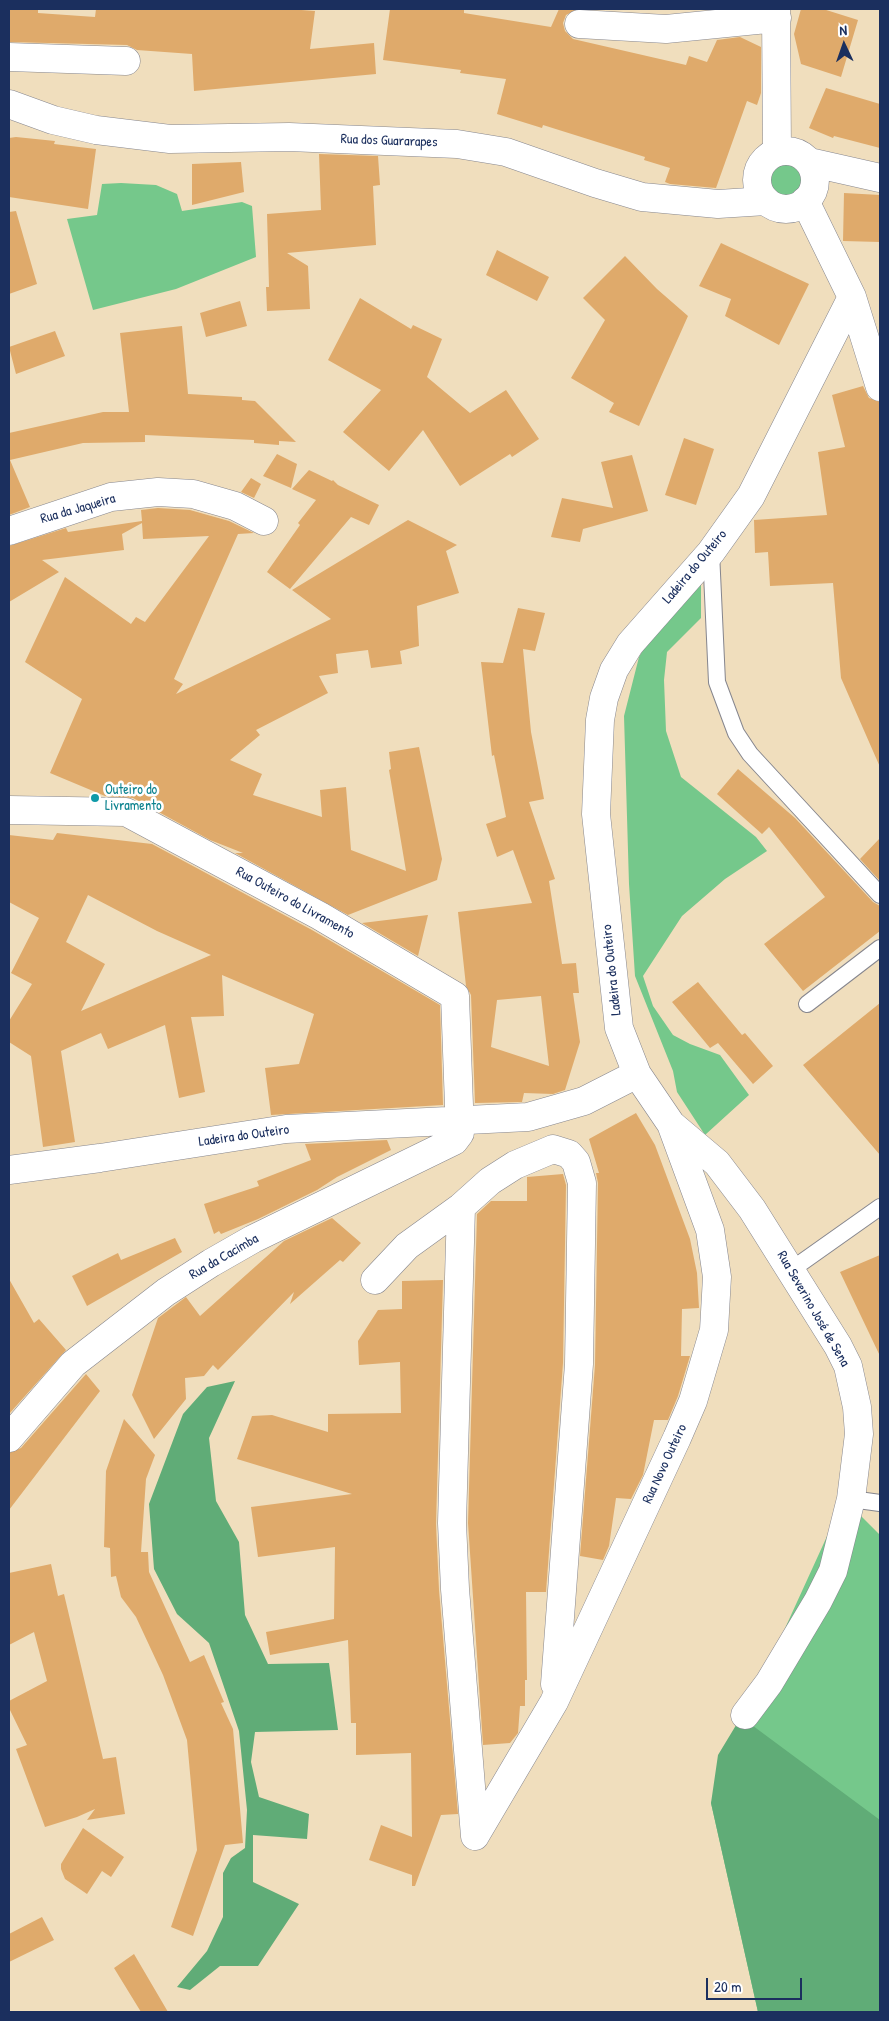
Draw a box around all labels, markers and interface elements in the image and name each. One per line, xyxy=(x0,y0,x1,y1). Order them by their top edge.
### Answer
north arrow xyxy=(819,20,869,70)
text: N xyxy=(839,20,847,39)
street label: Rua dos Guararapes xyxy=(340,131,438,151)
street label: Rua da Jaqueira xyxy=(39,490,117,528)
street label: Ladeira do Outeiro xyxy=(659,527,731,607)
place label: Outeiro do Livramento xyxy=(105,782,162,814)
marker: Outeiro do Livramento xyxy=(89,792,101,804)
street label: Rua Outeiro do Livramento xyxy=(233,863,357,943)
street label: Ladeira do Outeiro xyxy=(599,924,625,1016)
street label: Ladeira do Outeiro xyxy=(198,1121,290,1151)
street label: Rua da Cacimba xyxy=(186,1230,262,1284)
street label: Rua Severino José de Sena xyxy=(773,1248,853,1370)
street label: Rua Novo Outeiro xyxy=(639,1421,691,1507)
scale bar xyxy=(709,1968,805,2000)
text: 20 m xyxy=(714,1976,741,1997)

